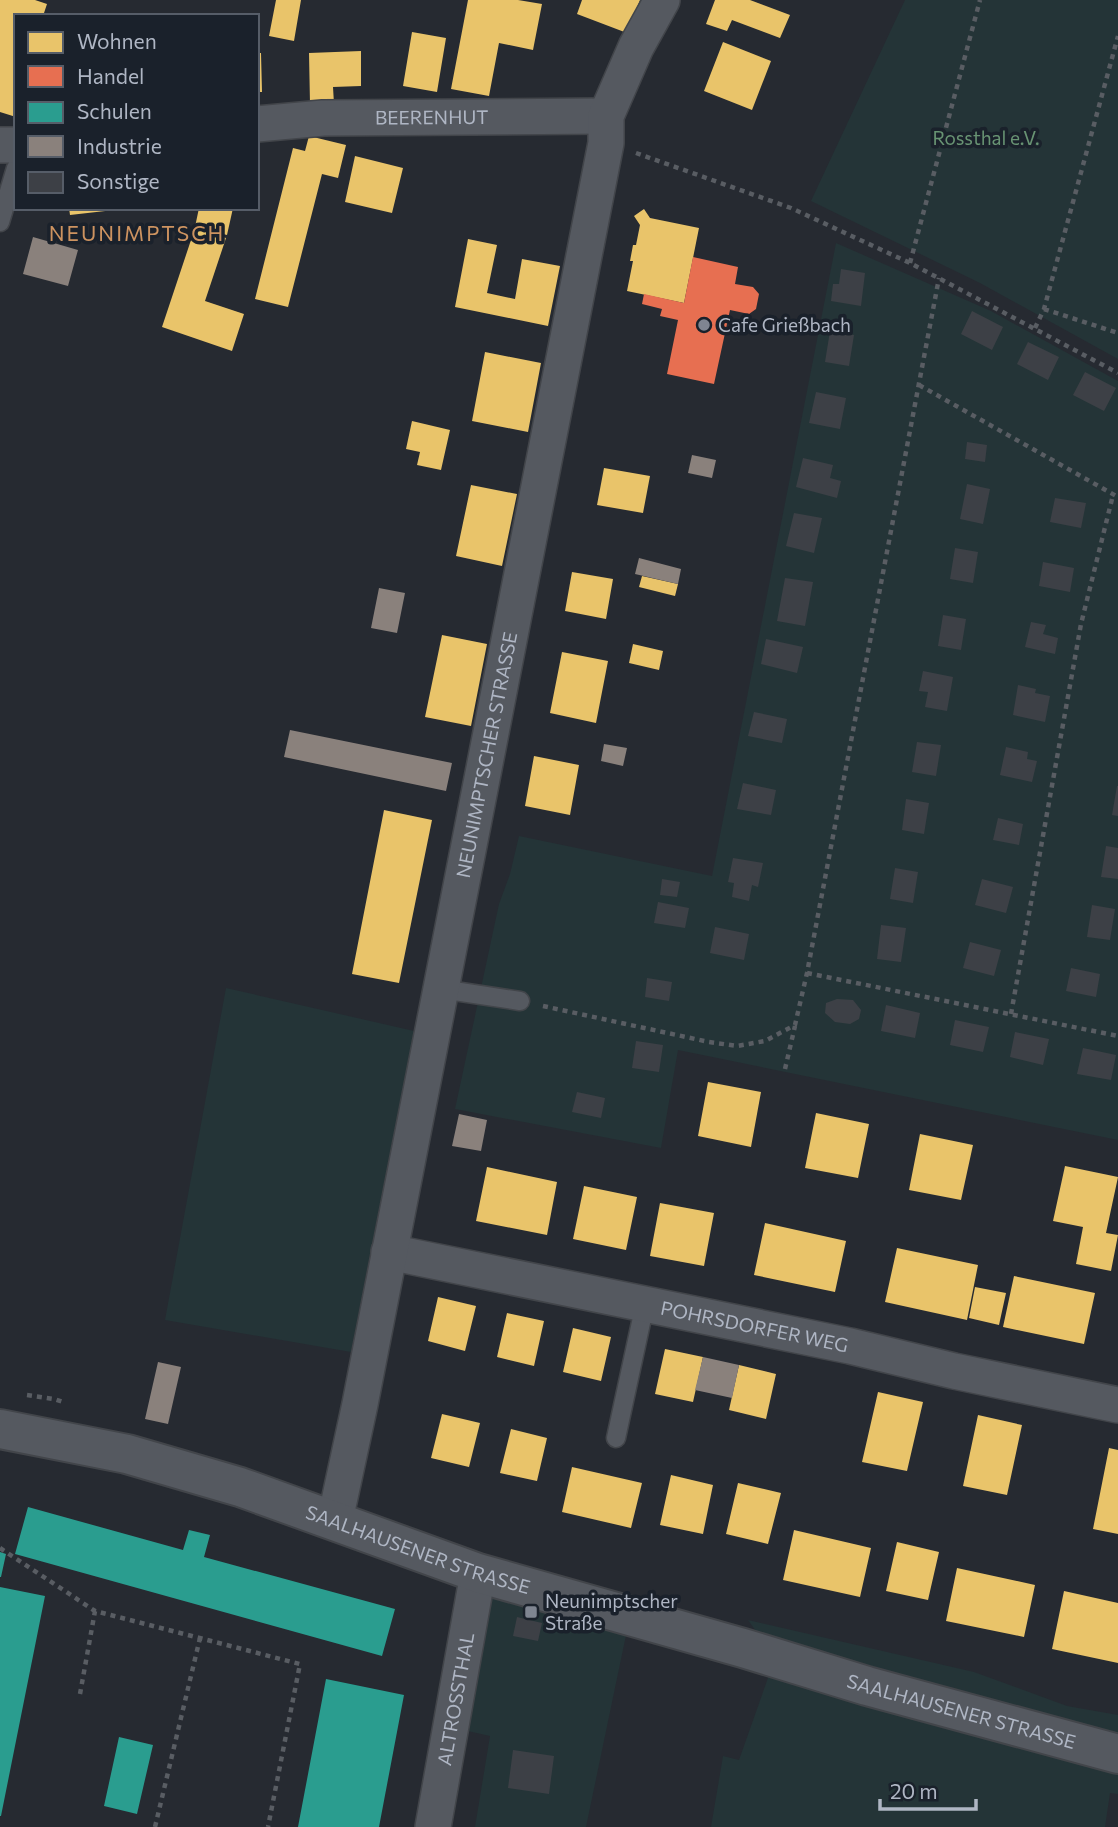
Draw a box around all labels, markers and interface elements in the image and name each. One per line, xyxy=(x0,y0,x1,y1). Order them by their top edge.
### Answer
legend xyxy=(14,14,259,210)
text: Wohnen xyxy=(77,28,157,53)
text: Handel xyxy=(77,63,144,88)
text: Schulen xyxy=(77,98,152,123)
street label: BEERENHUT xyxy=(375,105,489,129)
park label: Rossthal e.V. xyxy=(932,126,1040,149)
text: Industrie xyxy=(77,133,162,158)
text: Sonstige xyxy=(77,168,160,193)
district label: NEUNIMPTSCH xyxy=(49,220,225,245)
place label: Cafe Grießbach xyxy=(718,313,851,336)
marker: Cafe Grießbach xyxy=(696,317,712,333)
street label: NEUNIMPTSCHER STRASSE xyxy=(451,630,521,880)
street label: POHRSDORFER WEG xyxy=(659,1296,850,1356)
street label: SAALHAUSENER STRASSE xyxy=(303,1500,533,1598)
place label: Neunimptscher Straße xyxy=(545,1589,678,1634)
marker: Neunimptscher Straße xyxy=(523,1604,539,1620)
street label: ALTROSSTHAL xyxy=(432,1630,478,1767)
street label: SAALHAUSENER STRASSE xyxy=(844,1669,1078,1753)
scale bar xyxy=(880,1768,976,1812)
text: 20 m xyxy=(890,1778,938,1803)

